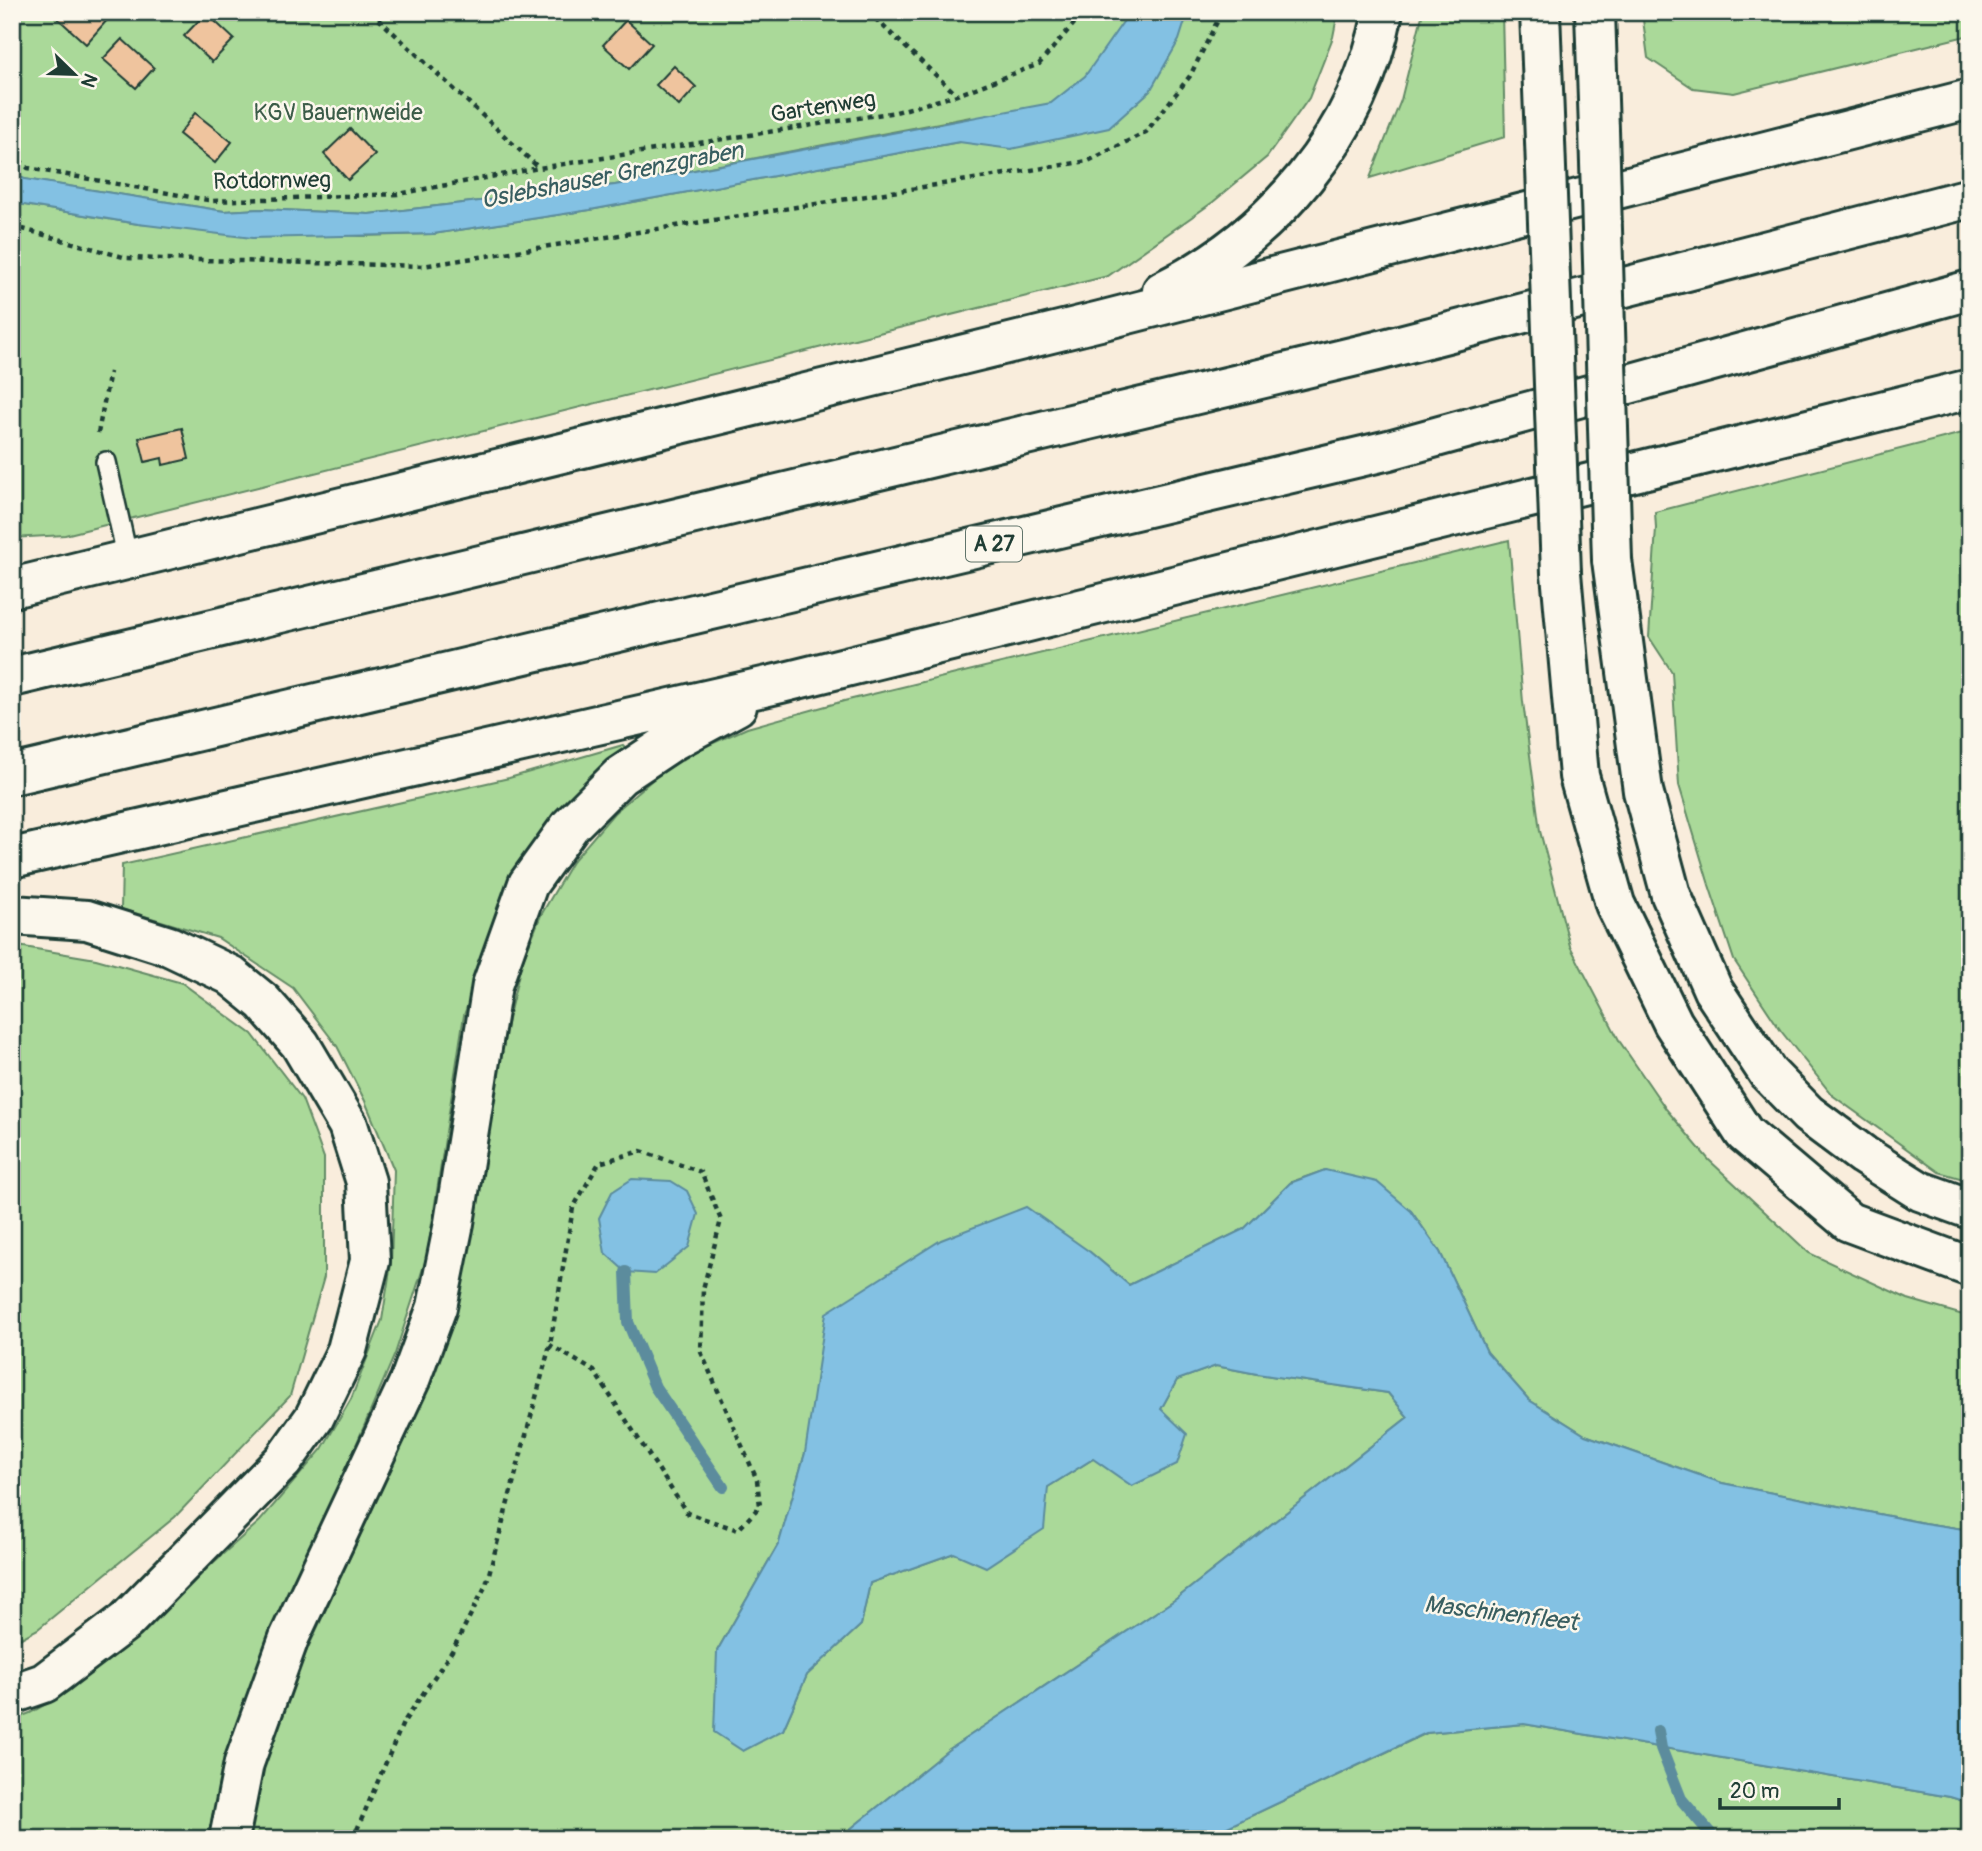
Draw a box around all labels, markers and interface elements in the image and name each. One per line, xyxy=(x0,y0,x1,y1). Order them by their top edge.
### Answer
north arrow xyxy=(38,38,108,108)
text: N xyxy=(75,70,102,91)
street label: Gartenweg xyxy=(769,84,878,129)
park label: KGV Bauernweide xyxy=(253,98,423,127)
water label: Oslebshauser Grenzgraben xyxy=(479,136,747,215)
street label: Rotdornweg xyxy=(213,165,331,196)
road number: A 27 xyxy=(966,526,1022,562)
water label: Maschinenfleet xyxy=(1423,1590,1582,1638)
scale bar xyxy=(1720,1767,1839,1811)
text: 20 m xyxy=(1730,1778,1779,1805)

